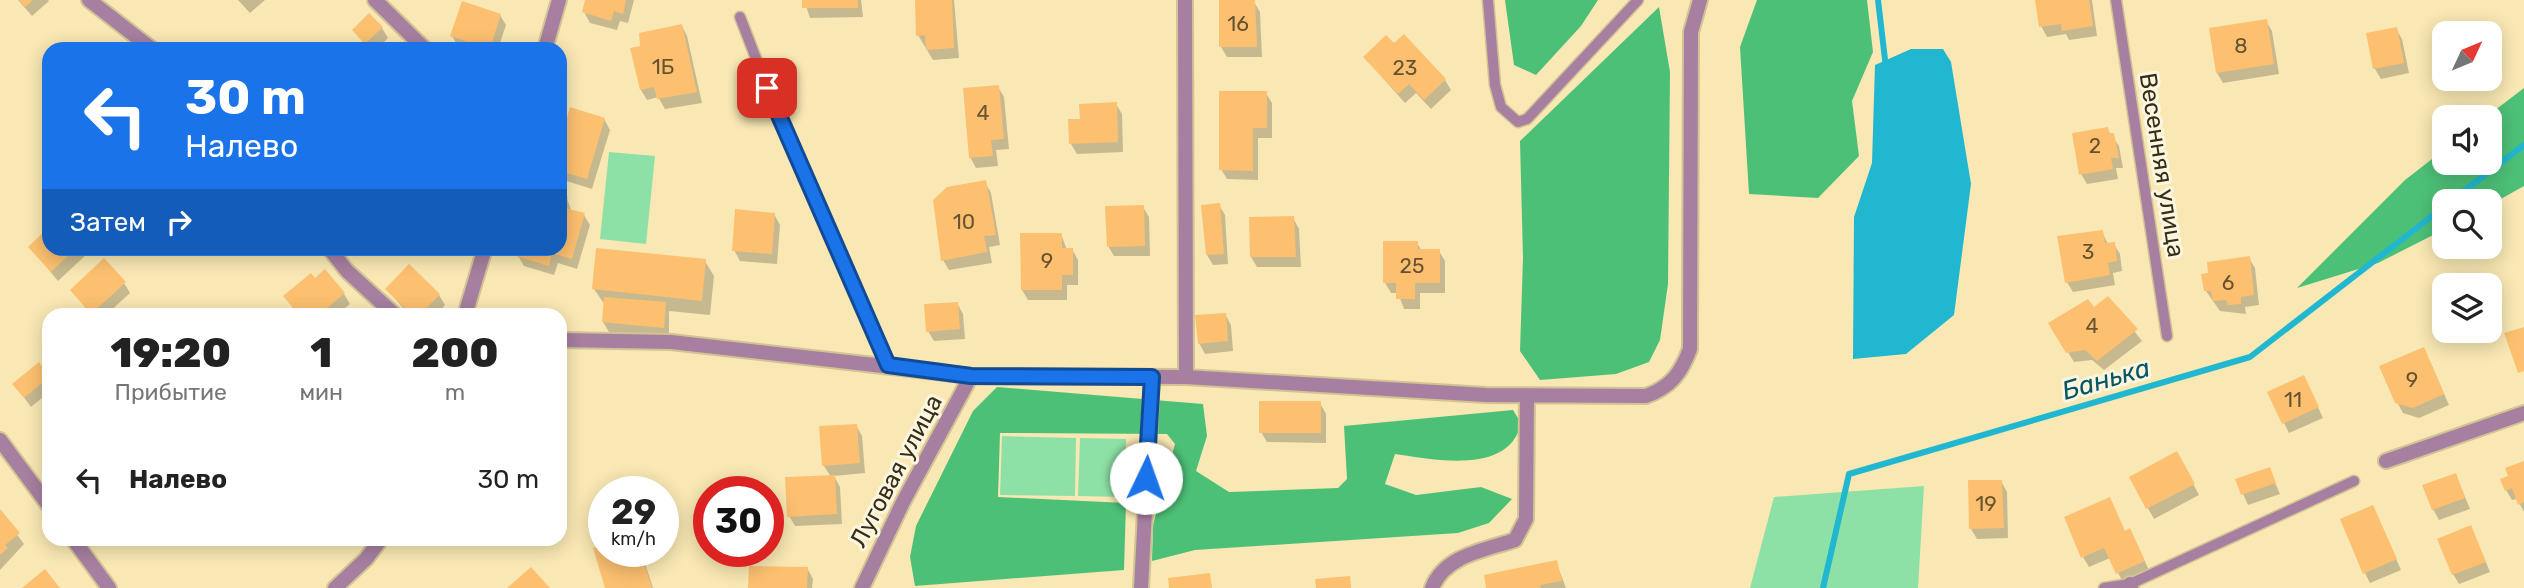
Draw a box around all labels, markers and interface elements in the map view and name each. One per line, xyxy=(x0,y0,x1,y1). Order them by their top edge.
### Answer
house number: 16 xyxy=(1227,11,1249,36)
north arrow xyxy=(2432,21,2502,91)
map controls xyxy=(2432,21,2502,343)
house number: 8 xyxy=(2234,33,2248,58)
house number: 1Б xyxy=(652,54,674,79)
house number: 23 xyxy=(1393,55,1417,80)
pin xyxy=(737,58,797,118)
text: 30 m xyxy=(185,68,306,126)
icon: arrive xyxy=(748,69,786,107)
icon: left xyxy=(70,70,161,161)
street label: Весенняя улица xyxy=(2134,71,2190,259)
house number: 4 xyxy=(976,100,990,125)
button: sound xyxy=(2432,105,2502,175)
text: Налево xyxy=(185,127,298,165)
house number: 2 xyxy=(2089,133,2101,158)
button: search xyxy=(2432,189,2502,259)
icon: right xyxy=(160,203,198,241)
text: Затем xyxy=(70,207,146,238)
house number: 10 xyxy=(953,209,975,234)
house number: 3 xyxy=(2082,239,2094,264)
house number: 9 xyxy=(1041,248,1053,273)
house number: 25 xyxy=(1400,253,1424,278)
house number: 6 xyxy=(2222,270,2234,295)
button: layers xyxy=(2432,273,2502,343)
house number: 4 xyxy=(2085,313,2099,338)
text: 19:20 xyxy=(110,328,231,378)
text: 1 xyxy=(310,328,332,378)
text: 200 xyxy=(411,328,499,378)
water label: Банька xyxy=(2059,352,2154,407)
house number: 9 xyxy=(2406,367,2418,392)
text: Прибытие xyxy=(114,378,227,406)
text: мин xyxy=(299,378,343,406)
text: m xyxy=(445,378,465,406)
house number: 11 xyxy=(2284,387,2302,412)
street label: Луговая улица xyxy=(844,390,948,552)
position arrow xyxy=(1109,441,1183,515)
icon: left xyxy=(70,461,108,499)
text: Налево xyxy=(129,464,227,495)
text: 30 m xyxy=(477,464,539,495)
speed limit sign: 30 xyxy=(693,476,784,567)
text: 29 xyxy=(611,491,656,533)
house number: 19 xyxy=(1975,491,1997,516)
text: km/h xyxy=(611,528,656,550)

